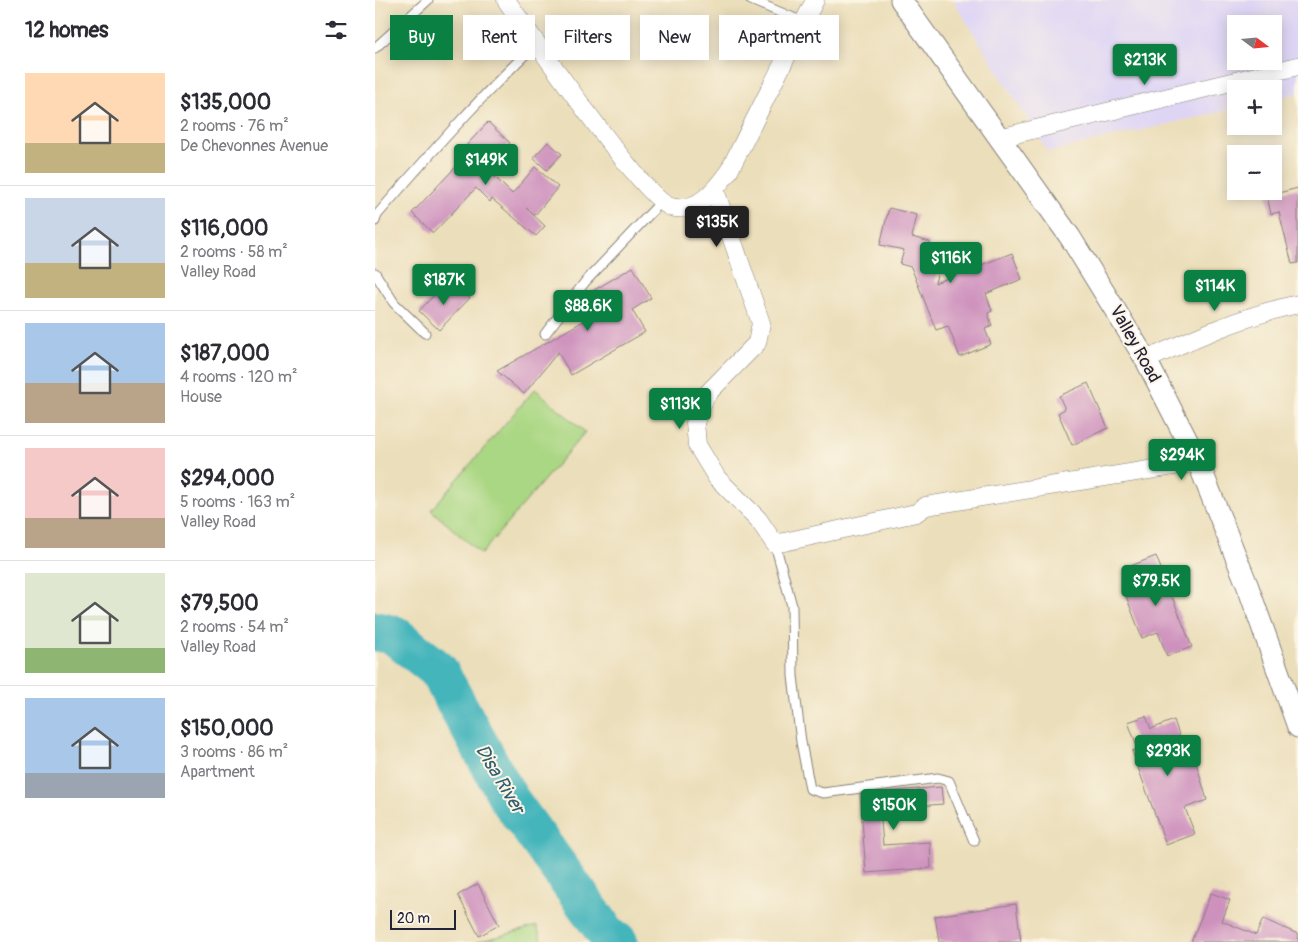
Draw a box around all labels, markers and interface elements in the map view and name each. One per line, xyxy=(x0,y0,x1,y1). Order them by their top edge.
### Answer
chip: Buy xyxy=(390,15,453,60)
chip: Rent xyxy=(463,15,535,60)
chip: Filters xyxy=(545,15,630,60)
chip: New xyxy=(640,15,709,60)
chip: Apartment xyxy=(719,15,839,60)
north arrow xyxy=(1227,15,1283,70)
map controls xyxy=(1227,15,1282,200)
icon: filters xyxy=(322,16,350,44)
text: 12 homes xyxy=(25,17,108,44)
pin: $213K xyxy=(1110,44,1180,86)
text: $213K xyxy=(1124,50,1166,70)
button: + xyxy=(1227,80,1282,135)
text: $135,000 xyxy=(180,89,271,116)
icon: home xyxy=(65,93,125,153)
text: 2 rooms · 76 m² xyxy=(180,116,289,136)
text: De Chevonnes Avenue xyxy=(180,136,328,156)
pin: $149K xyxy=(451,144,521,186)
button: − xyxy=(1227,145,1282,200)
text: $149K xyxy=(465,150,507,170)
pin: $135K xyxy=(682,206,752,248)
text: $135K xyxy=(696,212,738,232)
text: $116,000 xyxy=(180,215,268,242)
icon: home xyxy=(65,218,125,278)
text: 2 rooms · 58 m² xyxy=(180,242,288,262)
pin: $116K xyxy=(916,242,986,284)
text: $116K xyxy=(931,248,971,268)
text: Valley Road xyxy=(180,262,256,282)
pin: $187K xyxy=(409,264,479,306)
text: $187K xyxy=(423,270,465,290)
pin: $114K xyxy=(1180,270,1250,312)
text: $114K xyxy=(1195,276,1235,296)
pin: $88.6K xyxy=(547,290,629,332)
text: $88.6K xyxy=(564,296,612,316)
street label: Valley Road xyxy=(1104,301,1166,387)
text: $187,000 xyxy=(180,340,270,367)
icon: home xyxy=(65,343,125,403)
text: 4 rooms · 120 m² xyxy=(180,367,297,387)
text: House xyxy=(180,387,222,407)
pin: $113K xyxy=(645,388,715,430)
text: $113K xyxy=(660,394,700,414)
pin: $294K xyxy=(1147,438,1217,481)
text: $294K xyxy=(1160,445,1204,465)
text: $294,000 xyxy=(180,465,274,492)
icon: home xyxy=(65,468,125,528)
text: 5 rooms · 163 m² xyxy=(180,492,295,512)
text: Valley Road xyxy=(180,512,256,532)
pin: $79.5K xyxy=(1115,564,1197,607)
text: $79.5K xyxy=(1132,571,1180,591)
text: $79,500 xyxy=(180,590,259,617)
icon: home xyxy=(65,593,125,653)
text: 2 rooms · 54 m² xyxy=(180,617,289,637)
text: Valley Road xyxy=(180,637,256,657)
text: $150,000 xyxy=(180,715,274,742)
icon: home xyxy=(65,718,125,778)
pin: $293K xyxy=(1133,734,1203,777)
water label: Disa River xyxy=(470,740,531,820)
text: $293K xyxy=(1146,741,1190,761)
text: 3 rooms · 86 m² xyxy=(180,742,288,762)
text: Apartment xyxy=(180,762,255,782)
pin: $150K xyxy=(859,788,929,831)
text: $150K xyxy=(872,795,916,815)
scale bar xyxy=(390,907,456,930)
text: 20 m xyxy=(397,910,430,927)

